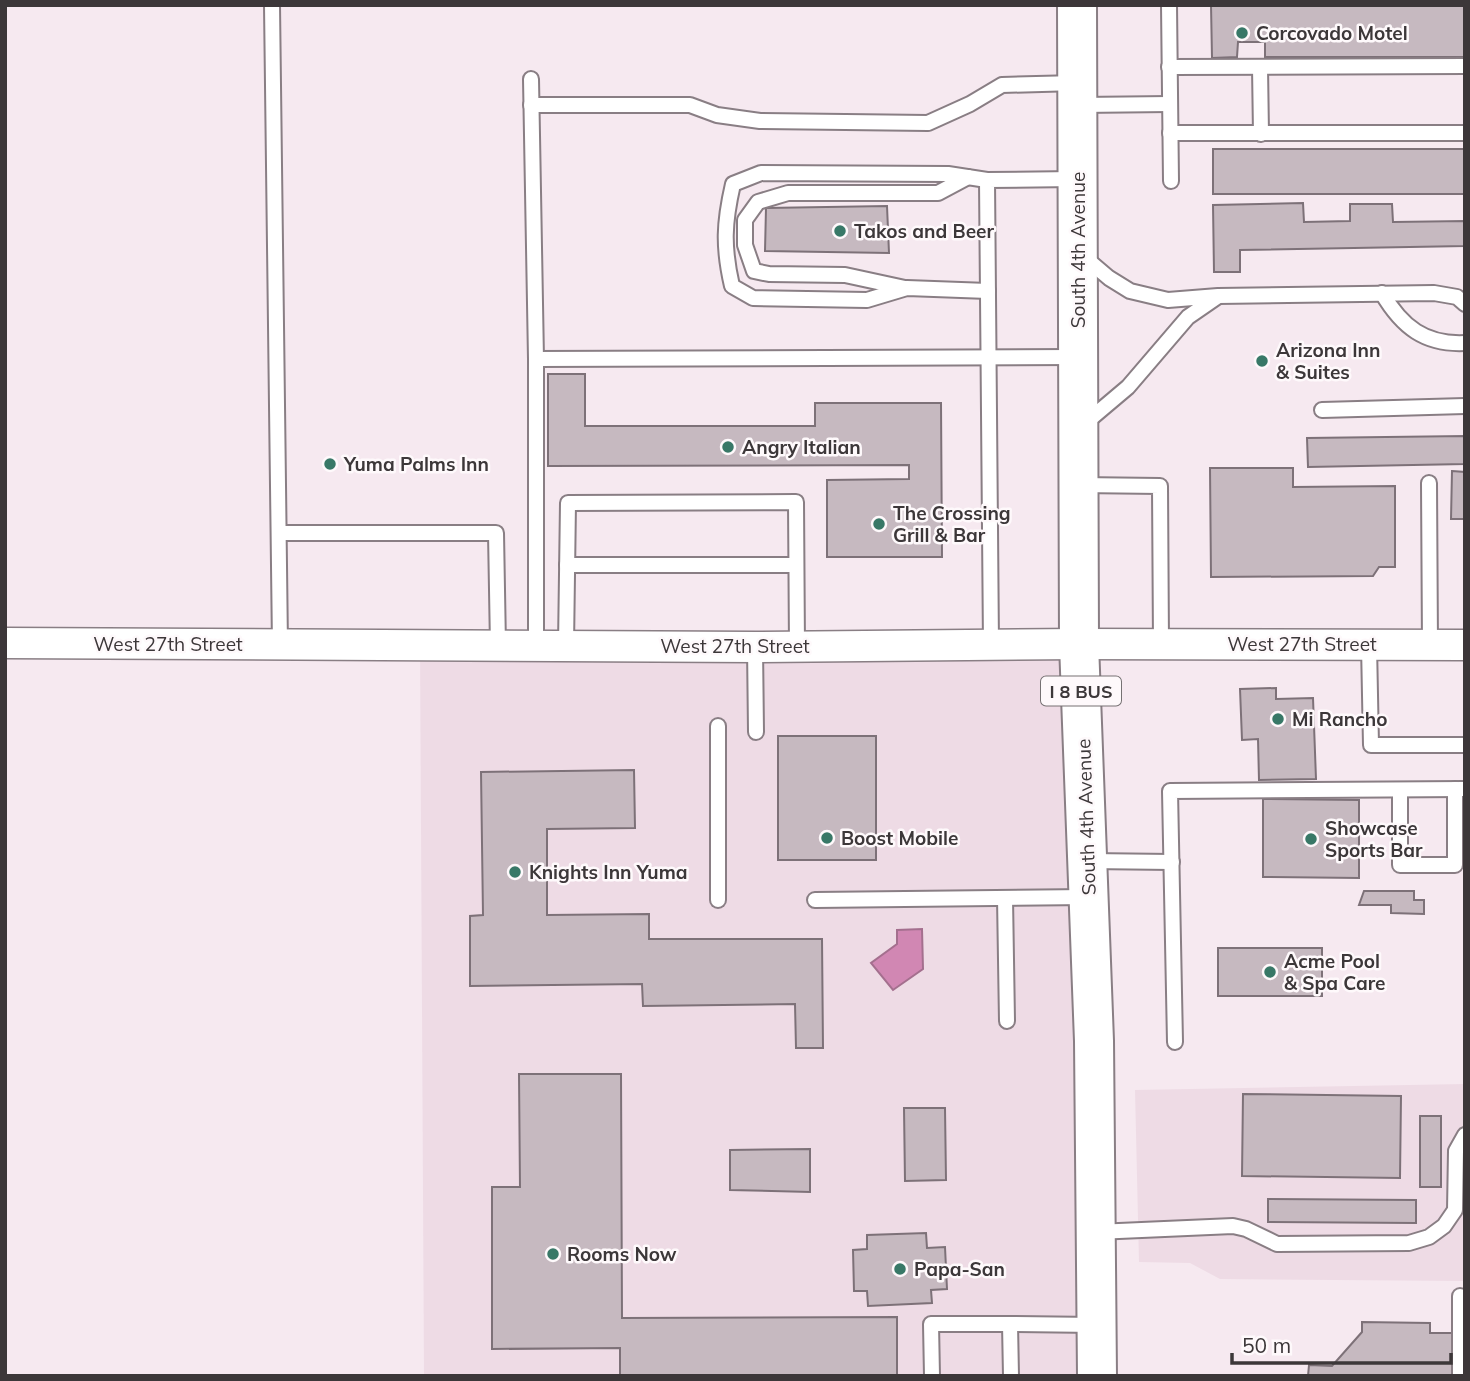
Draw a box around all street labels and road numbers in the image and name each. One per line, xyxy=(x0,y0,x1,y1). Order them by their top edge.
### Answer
street label: South 4th Avenue xyxy=(1066,172,1090,328)
street label: West 27th Street xyxy=(93,632,243,656)
street label: West 27th Street xyxy=(1227,632,1377,656)
street label: West 27th Street xyxy=(660,634,810,658)
road number: I 8 BUS xyxy=(1041,676,1121,706)
street label: South 4th Avenue xyxy=(1071,738,1101,896)

